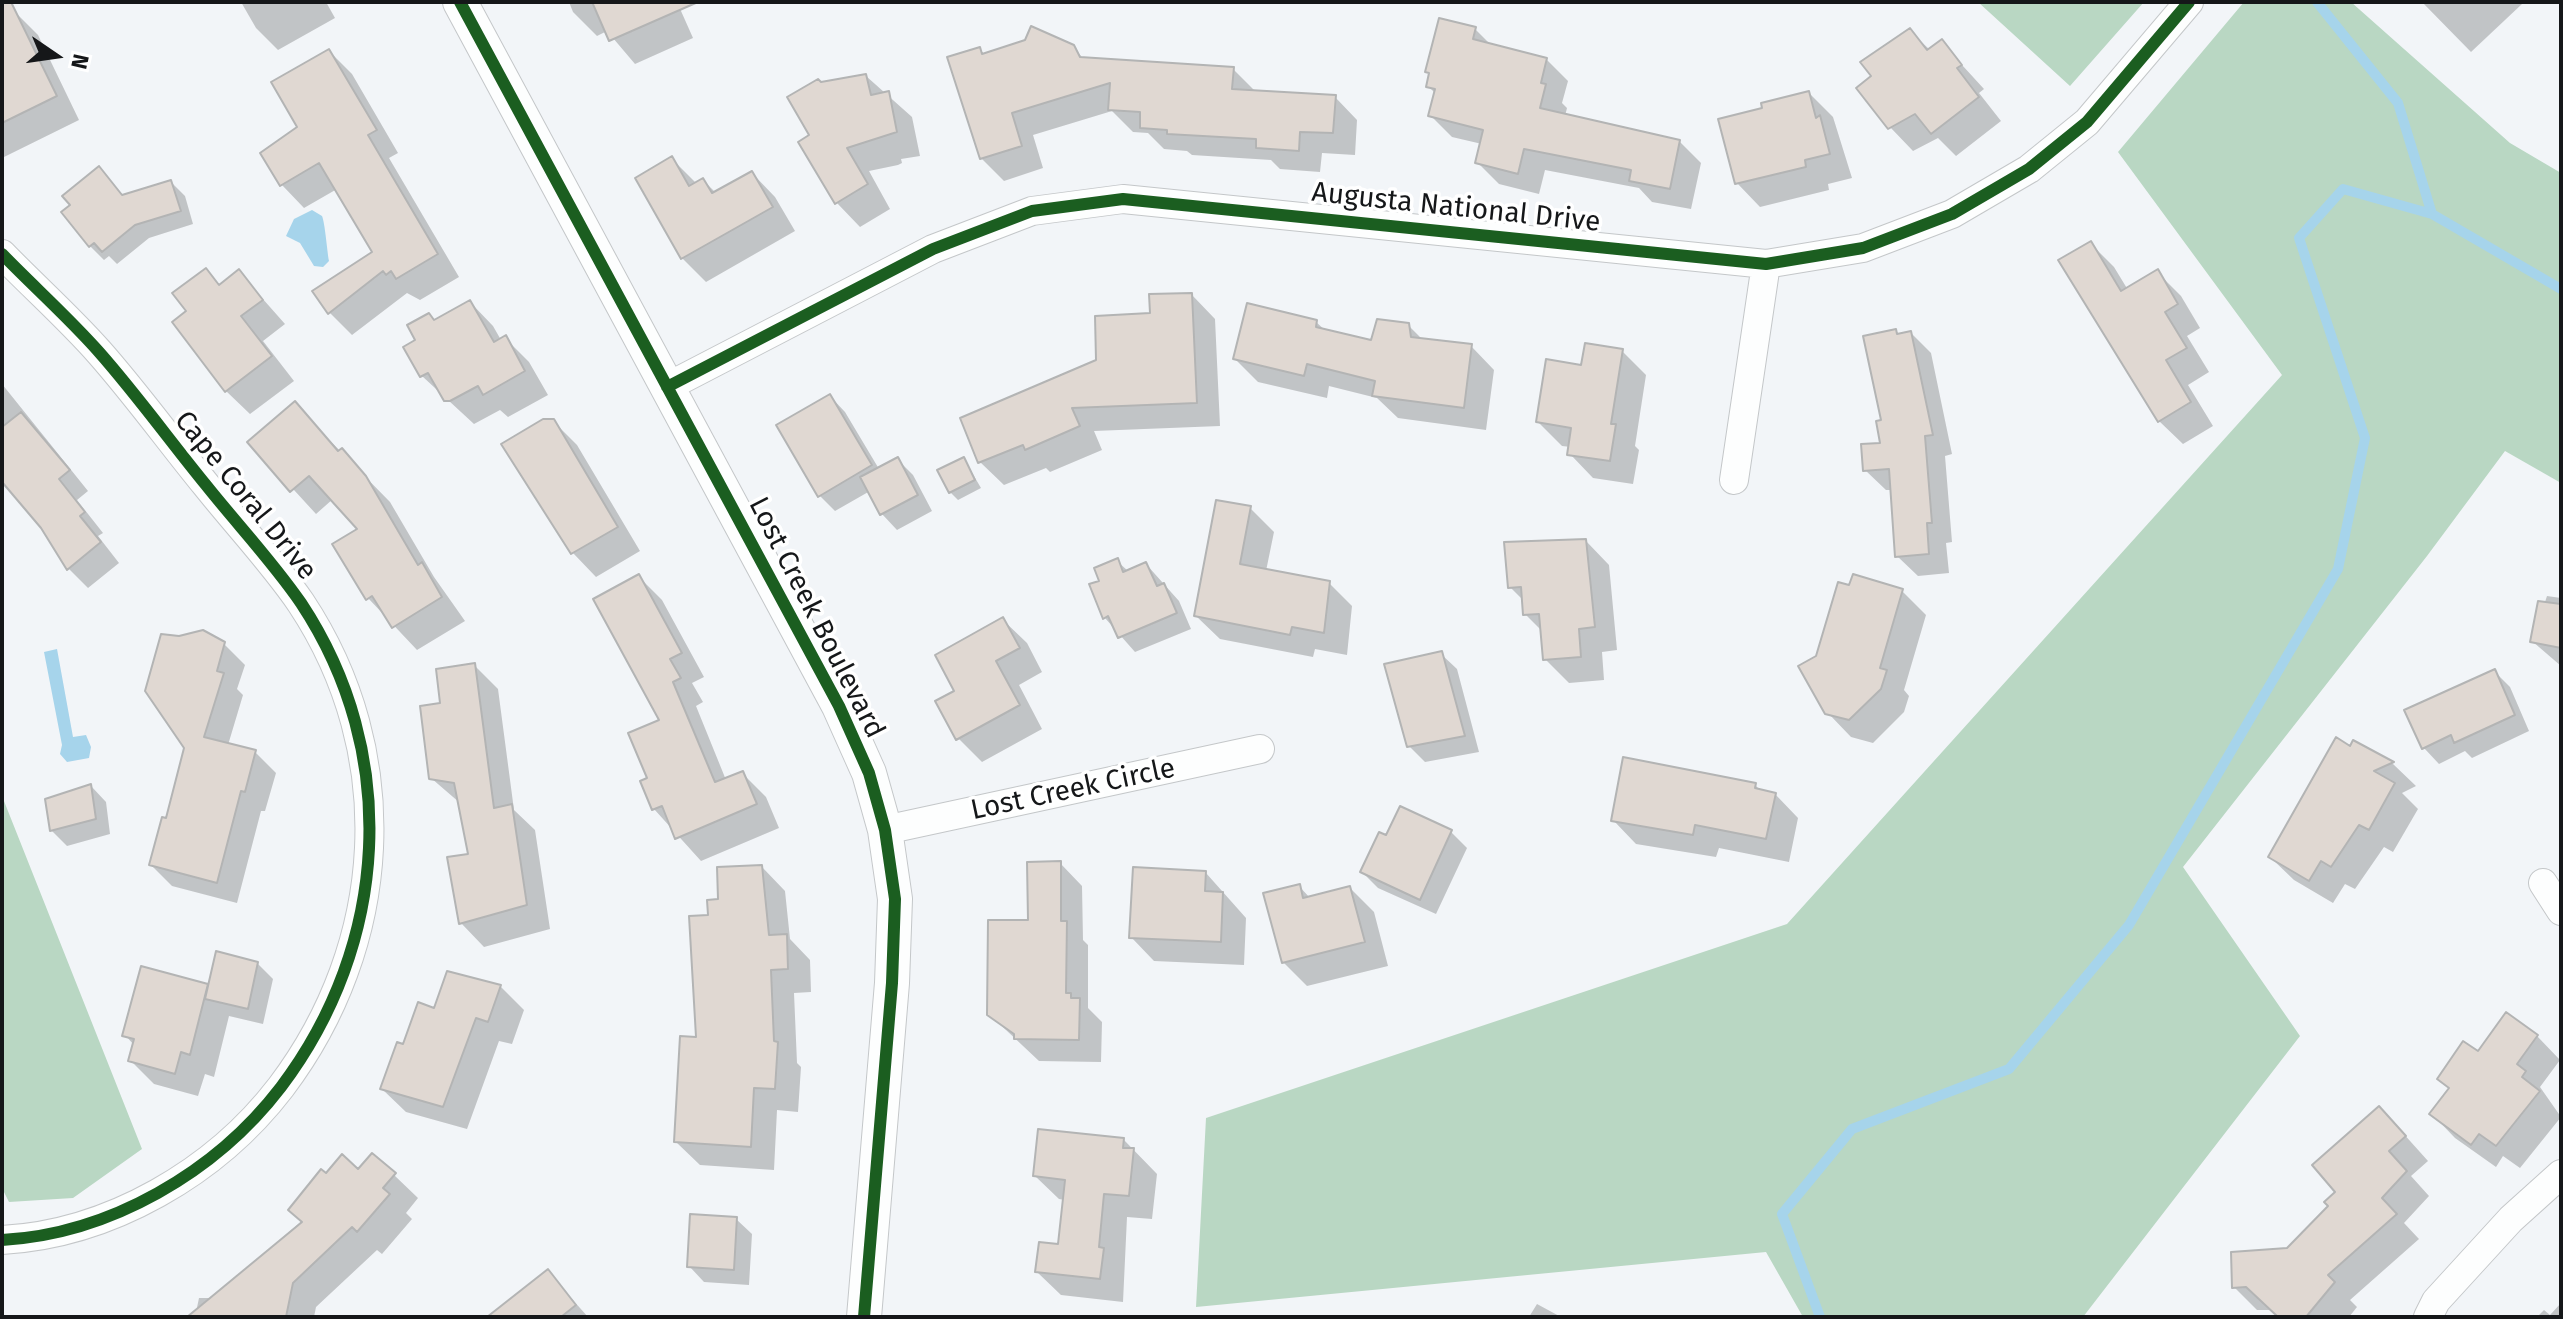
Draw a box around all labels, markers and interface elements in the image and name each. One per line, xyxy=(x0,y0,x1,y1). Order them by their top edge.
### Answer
north arrow xyxy=(16,16,96,96)
text: N xyxy=(65,51,95,72)
street label: Augusta National Drive xyxy=(1310,176,1602,240)
street label: Cape Coral Drive xyxy=(167,405,323,587)
street label: Lost Creek Boulevard xyxy=(741,492,891,744)
street label: Lost Creek Circle xyxy=(968,752,1178,828)

